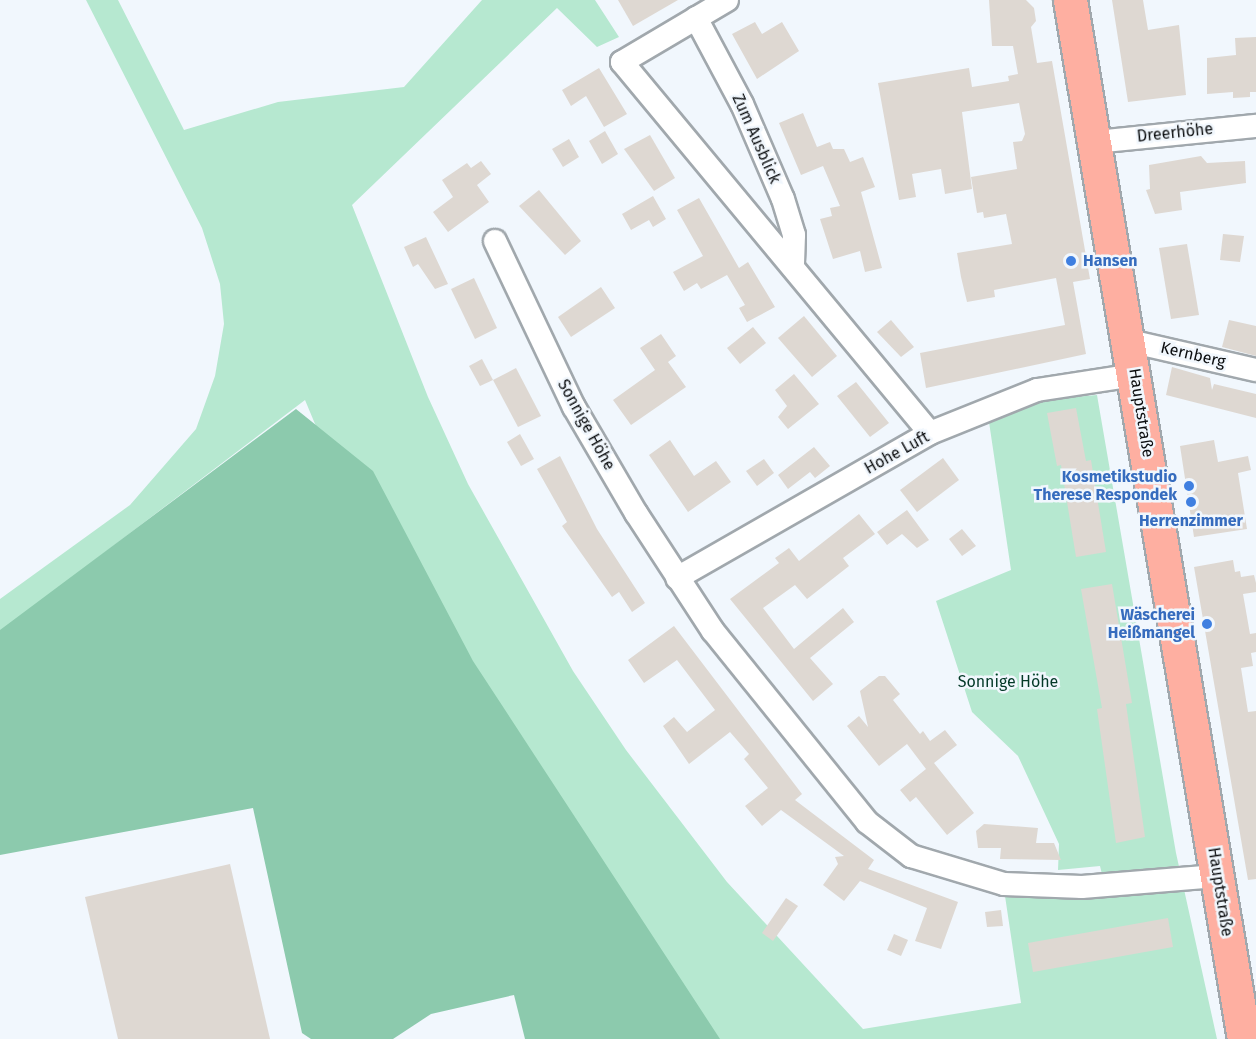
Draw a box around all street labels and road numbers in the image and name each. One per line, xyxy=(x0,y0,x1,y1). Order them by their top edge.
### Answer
street label: Zum Ausblick xyxy=(728,91,784,187)
street label: Dreerhöhe xyxy=(1136,119,1214,147)
street label: Kernberg xyxy=(1159,338,1227,372)
street label: Hauptstraße xyxy=(1124,367,1158,459)
street label: Sonnige Höhe xyxy=(553,376,619,474)
street label: Hohe Luft xyxy=(861,427,933,479)
street label: Hauptstraße xyxy=(1203,846,1237,938)

